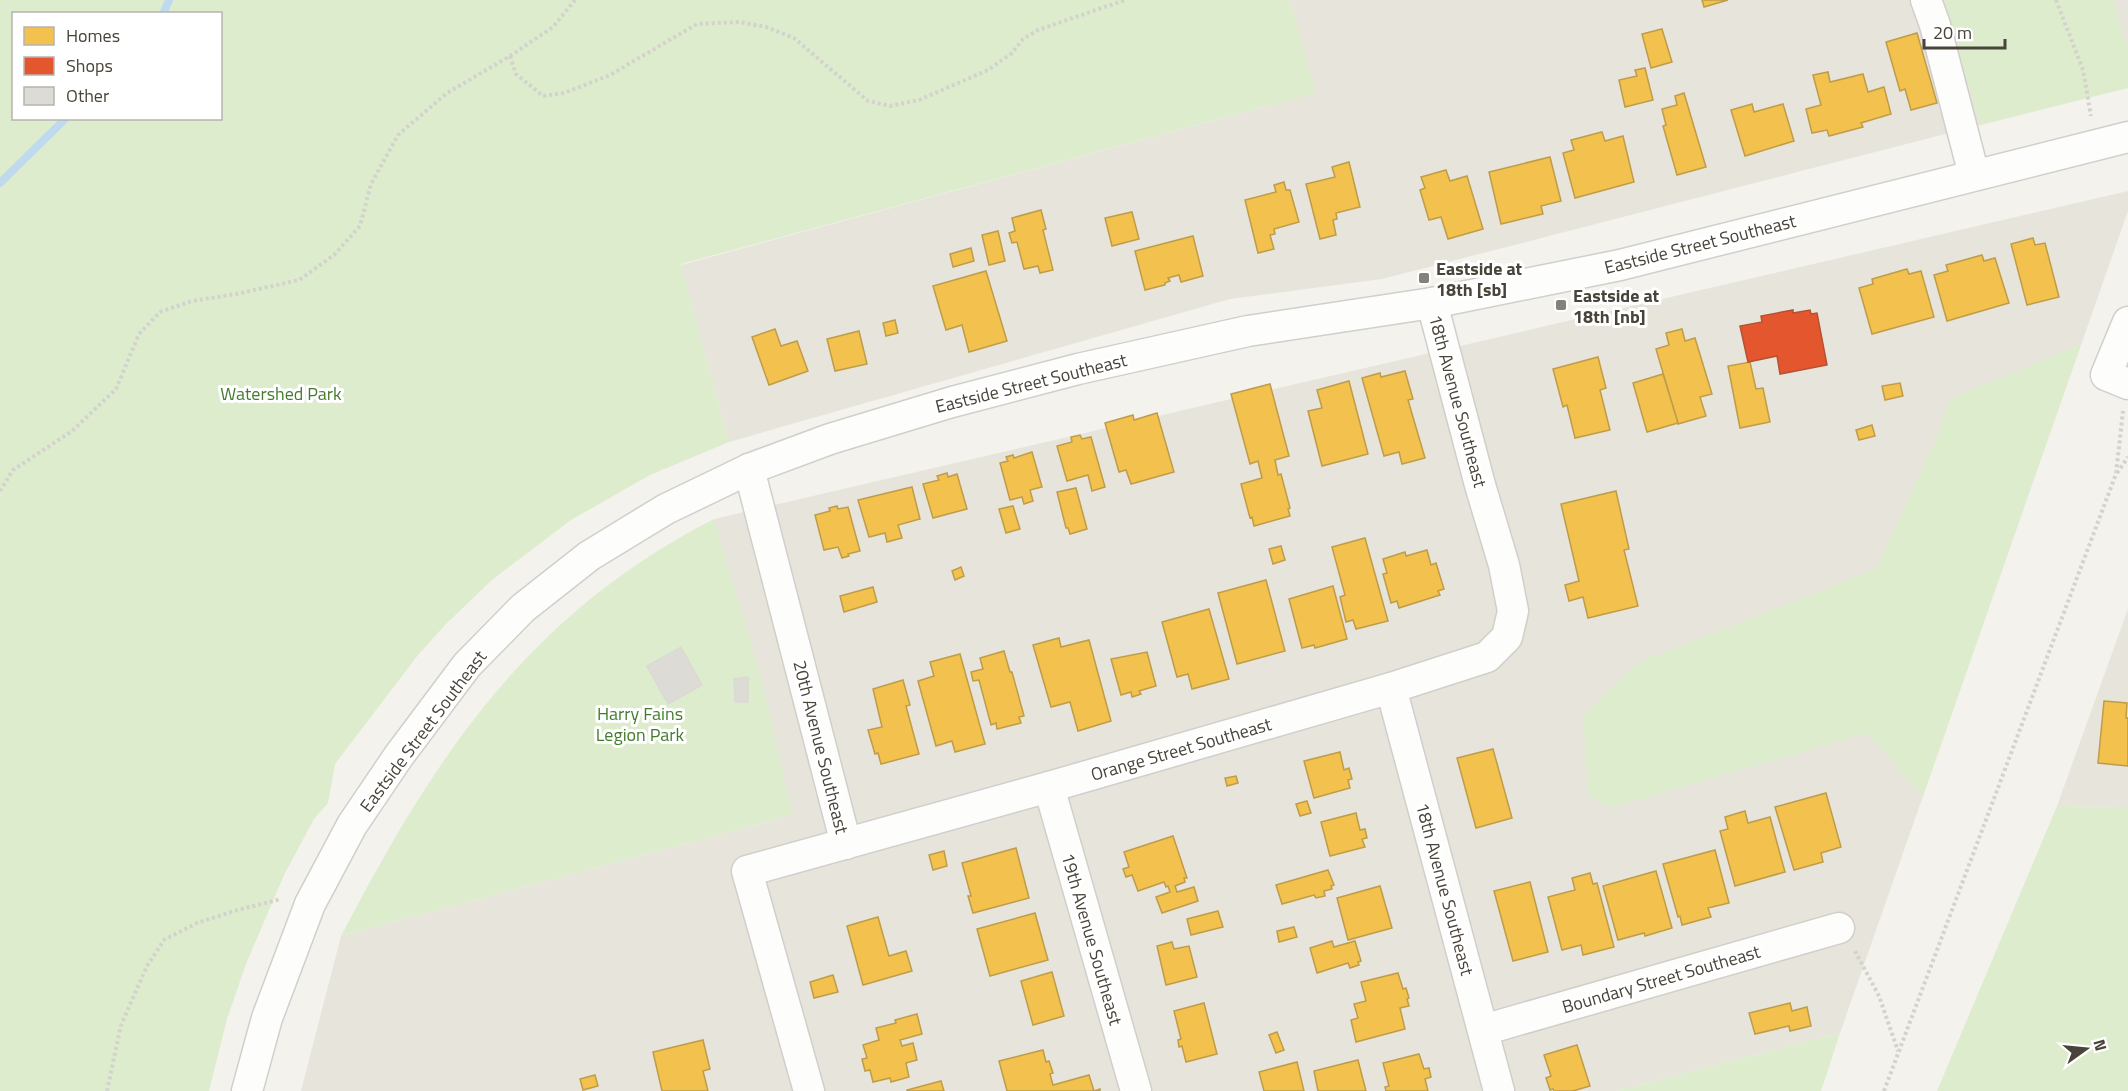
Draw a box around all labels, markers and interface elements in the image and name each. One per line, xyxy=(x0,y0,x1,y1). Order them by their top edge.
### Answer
legend xyxy=(12,12,222,120)
scale bar xyxy=(1924,12,2005,50)
text: 20 m xyxy=(1933,19,1972,46)
text: Homes xyxy=(66,22,120,49)
text: Shops xyxy=(66,52,113,79)
text: Other xyxy=(66,82,109,109)
street label: Eastside Street Southeast xyxy=(1601,207,1799,281)
place label: Eastside at 18th [sb] xyxy=(1436,255,1523,303)
marker: Eastside at 18th [sb] xyxy=(1417,271,1431,285)
place label: Eastside at 18th [nb] xyxy=(1573,282,1660,330)
marker: Eastside at 18th [nb] xyxy=(1554,298,1568,312)
street label: 18th Avenue Southeast xyxy=(1422,312,1494,491)
street label: Eastside Street Southeast xyxy=(932,346,1130,420)
park label: Watershed Park xyxy=(220,380,342,407)
street label: Eastside Street Southeast xyxy=(353,644,493,818)
street label: 20th Avenue Southeast xyxy=(786,657,856,837)
park label: Harry Fains Legion Park xyxy=(596,700,685,748)
street label: Orange Street Southeast xyxy=(1087,710,1275,788)
street label: 18th Avenue Southeast xyxy=(1409,800,1481,979)
street label: 19th Avenue Southeast xyxy=(1054,850,1130,1029)
street label: Boundary Street Southeast xyxy=(1559,938,1764,1020)
north arrow xyxy=(2056,1019,2116,1079)
text: N xyxy=(2087,1037,2114,1054)

